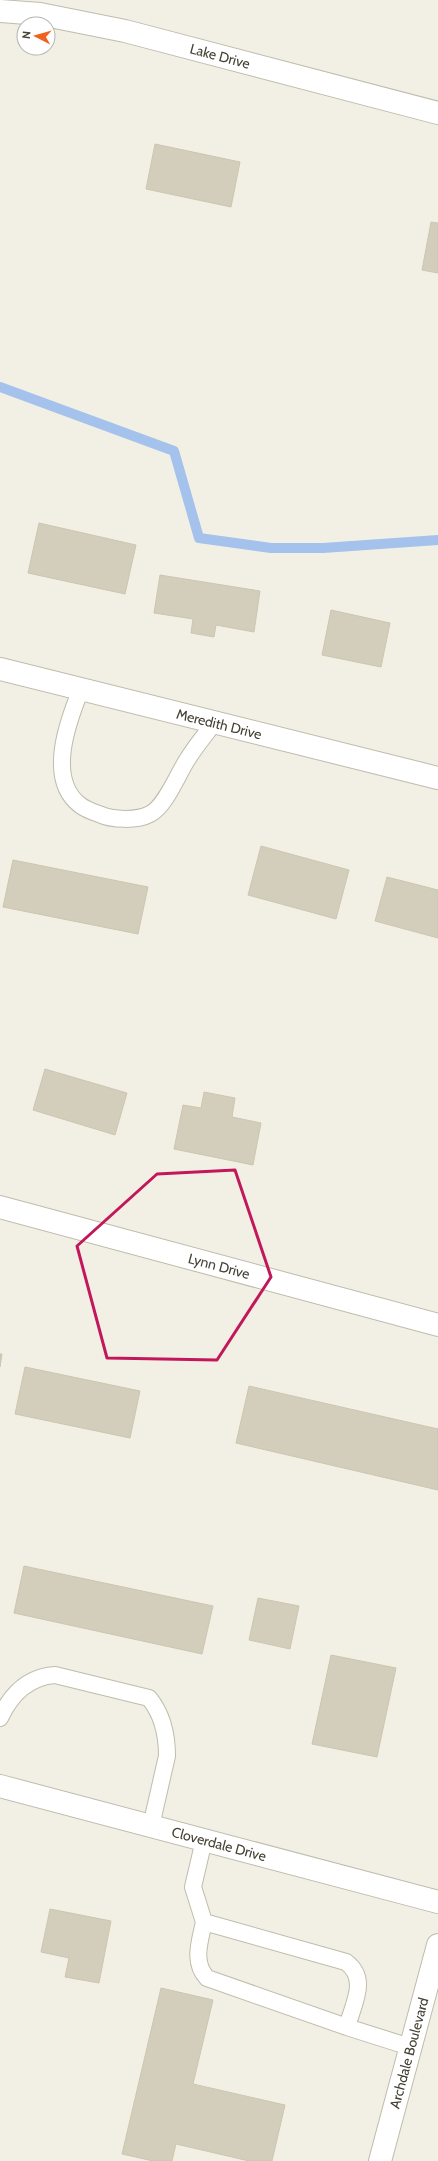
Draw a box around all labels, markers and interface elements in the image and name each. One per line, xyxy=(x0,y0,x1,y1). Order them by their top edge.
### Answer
north arrow xyxy=(16,16,56,56)
text: N xyxy=(19,30,33,40)
street label: Lake Drive xyxy=(188,39,252,73)
street label: Meredith Drive xyxy=(174,705,264,743)
street label: Lynn Drive xyxy=(186,1249,252,1283)
street label: Cloverdale Drive xyxy=(170,1823,268,1865)
street label: Archdale Boulevard xyxy=(386,1996,432,2110)

